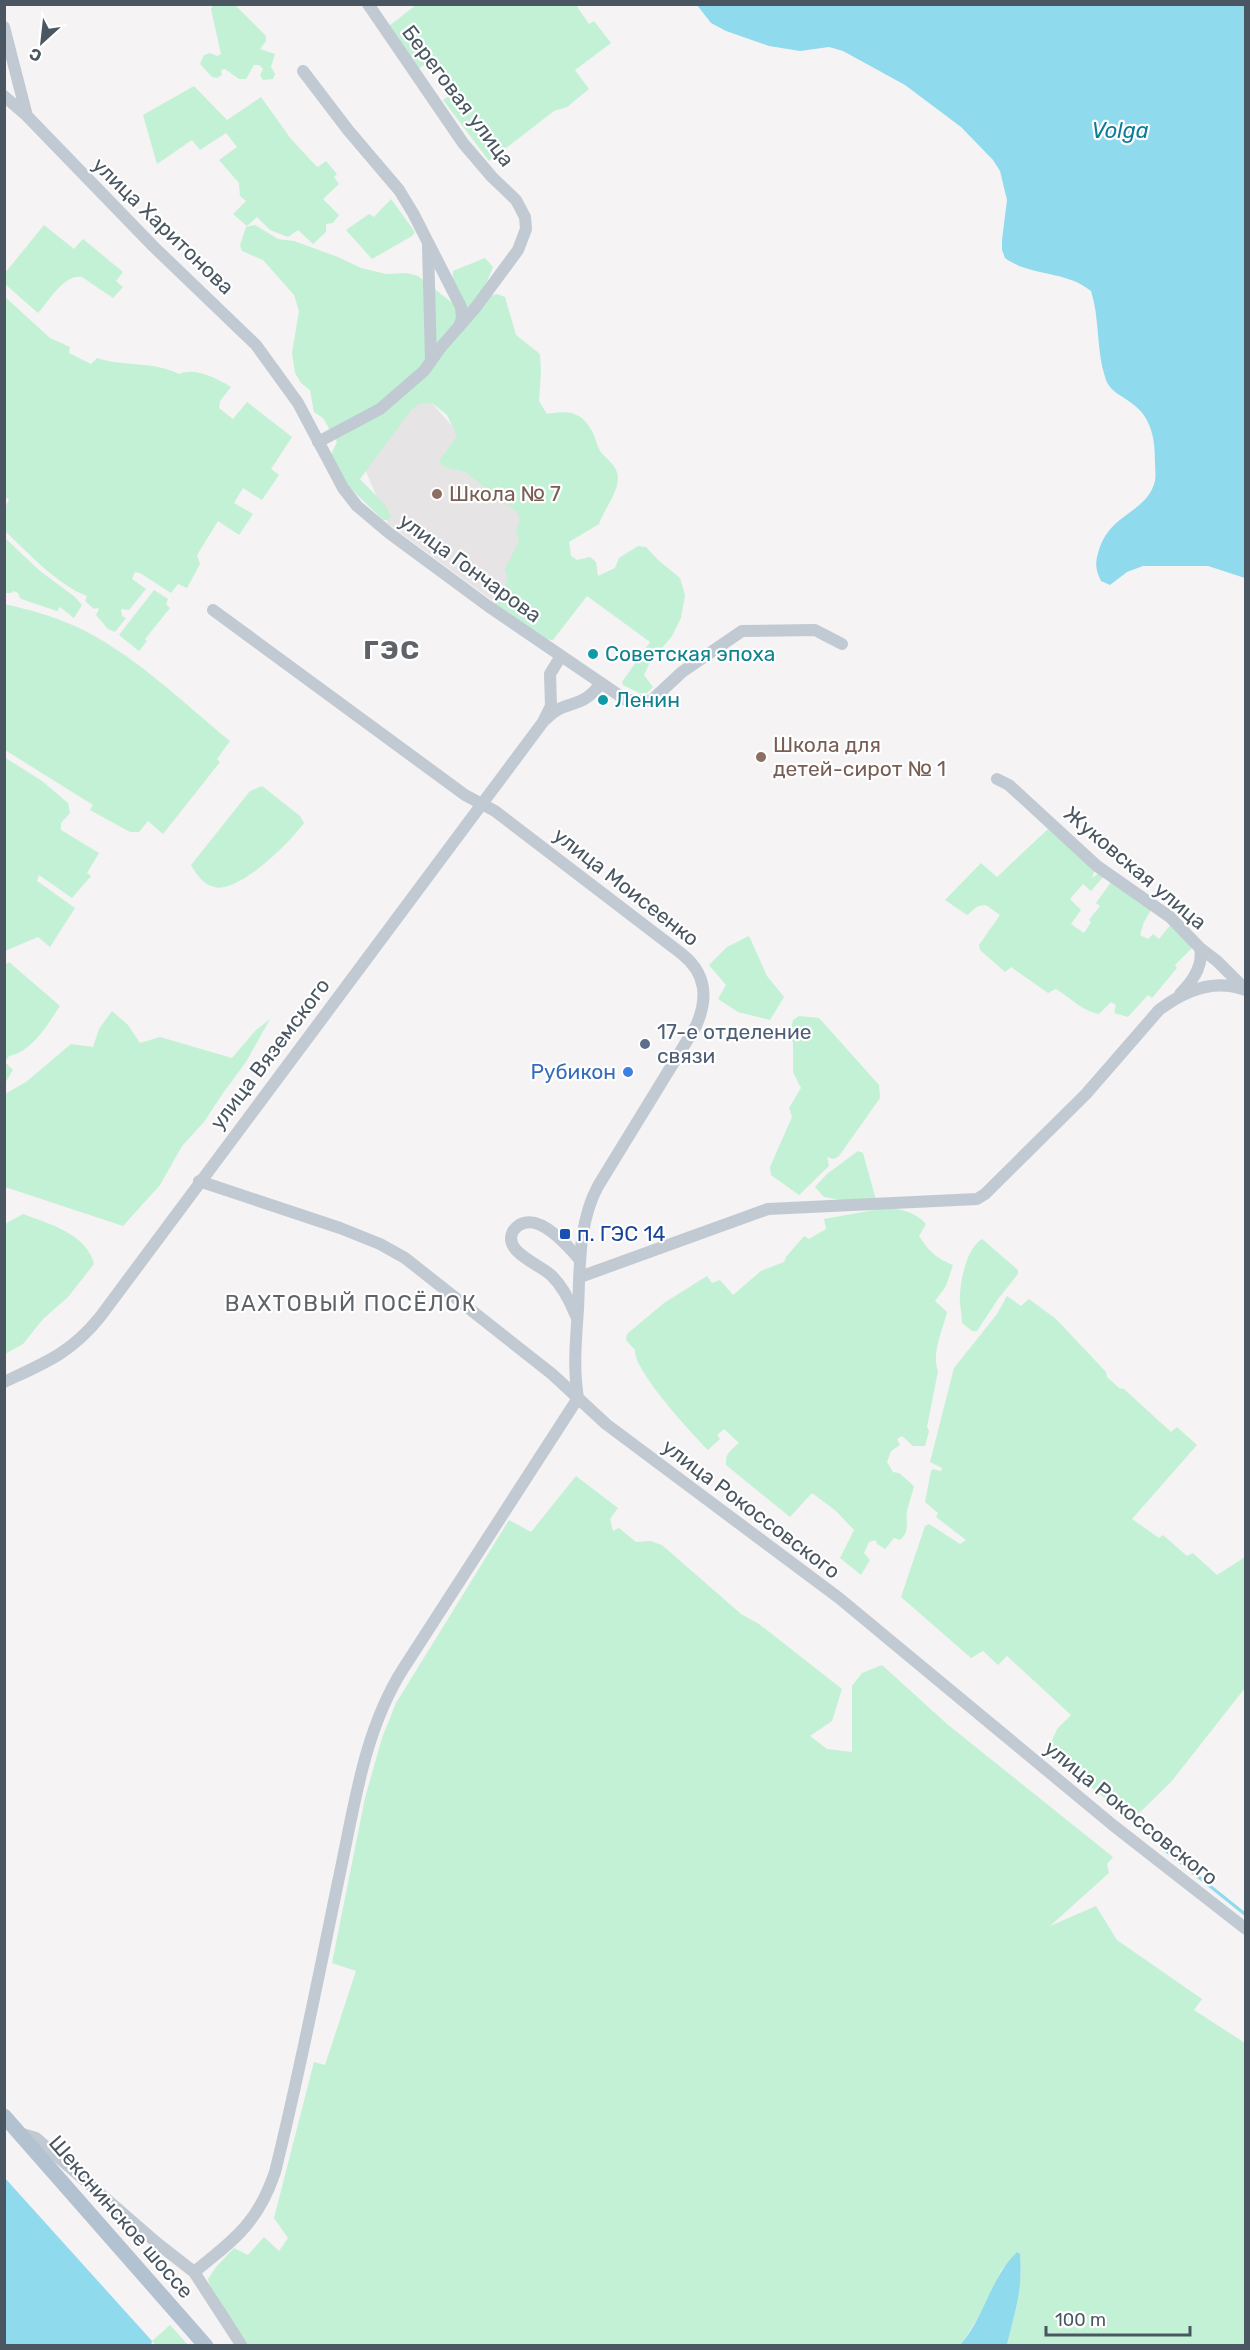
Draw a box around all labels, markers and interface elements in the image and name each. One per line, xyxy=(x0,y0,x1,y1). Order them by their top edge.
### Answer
north arrow xyxy=(12,12,72,72)
street label: Береговая улица xyxy=(397,20,520,171)
text: С xyxy=(26,44,45,66)
water label: Volga xyxy=(1091,117,1149,144)
street label: улица Харитонова xyxy=(87,152,239,300)
place label: Школа № 7 xyxy=(449,481,561,506)
marker: Школа № 7 xyxy=(430,487,444,501)
street label: улица Гончарова xyxy=(394,508,546,628)
district label: ГЭС xyxy=(363,634,421,666)
place label: Советская эпоха xyxy=(605,641,775,666)
marker: Советская эпоха xyxy=(586,647,600,661)
place label: Ленин xyxy=(615,687,680,712)
marker: Ленин xyxy=(596,693,610,707)
place label: Школа для детей-сирот № 1 xyxy=(773,732,946,781)
marker: Школа для детей-сирот № 1 xyxy=(754,750,768,764)
street label: Жуковская улица xyxy=(1059,801,1212,935)
street label: улица Моисеенко xyxy=(549,822,704,951)
street label: улица Вяземского xyxy=(205,973,335,1134)
place label: 17-е отделение связи xyxy=(657,1019,811,1068)
marker: 17-е отделение связи xyxy=(638,1037,652,1051)
place label: Рубикон xyxy=(530,1059,616,1084)
marker: Рубикон xyxy=(621,1065,635,1079)
place label: п. ГЭС 14 xyxy=(577,1221,665,1246)
marker: п. ГЭС 14 xyxy=(558,1227,572,1241)
district label: ВАХТОВЫЙ ПОСЁЛОК xyxy=(225,1290,477,1317)
street label: улица Рокоссовского xyxy=(657,1434,845,1584)
street label: улица Рокоссовского xyxy=(1039,1735,1223,1890)
street label: Шекснинское шоссе xyxy=(44,2130,199,2303)
scale bar xyxy=(1046,2299,1190,2337)
text: 100 m xyxy=(1055,2309,1106,2331)

